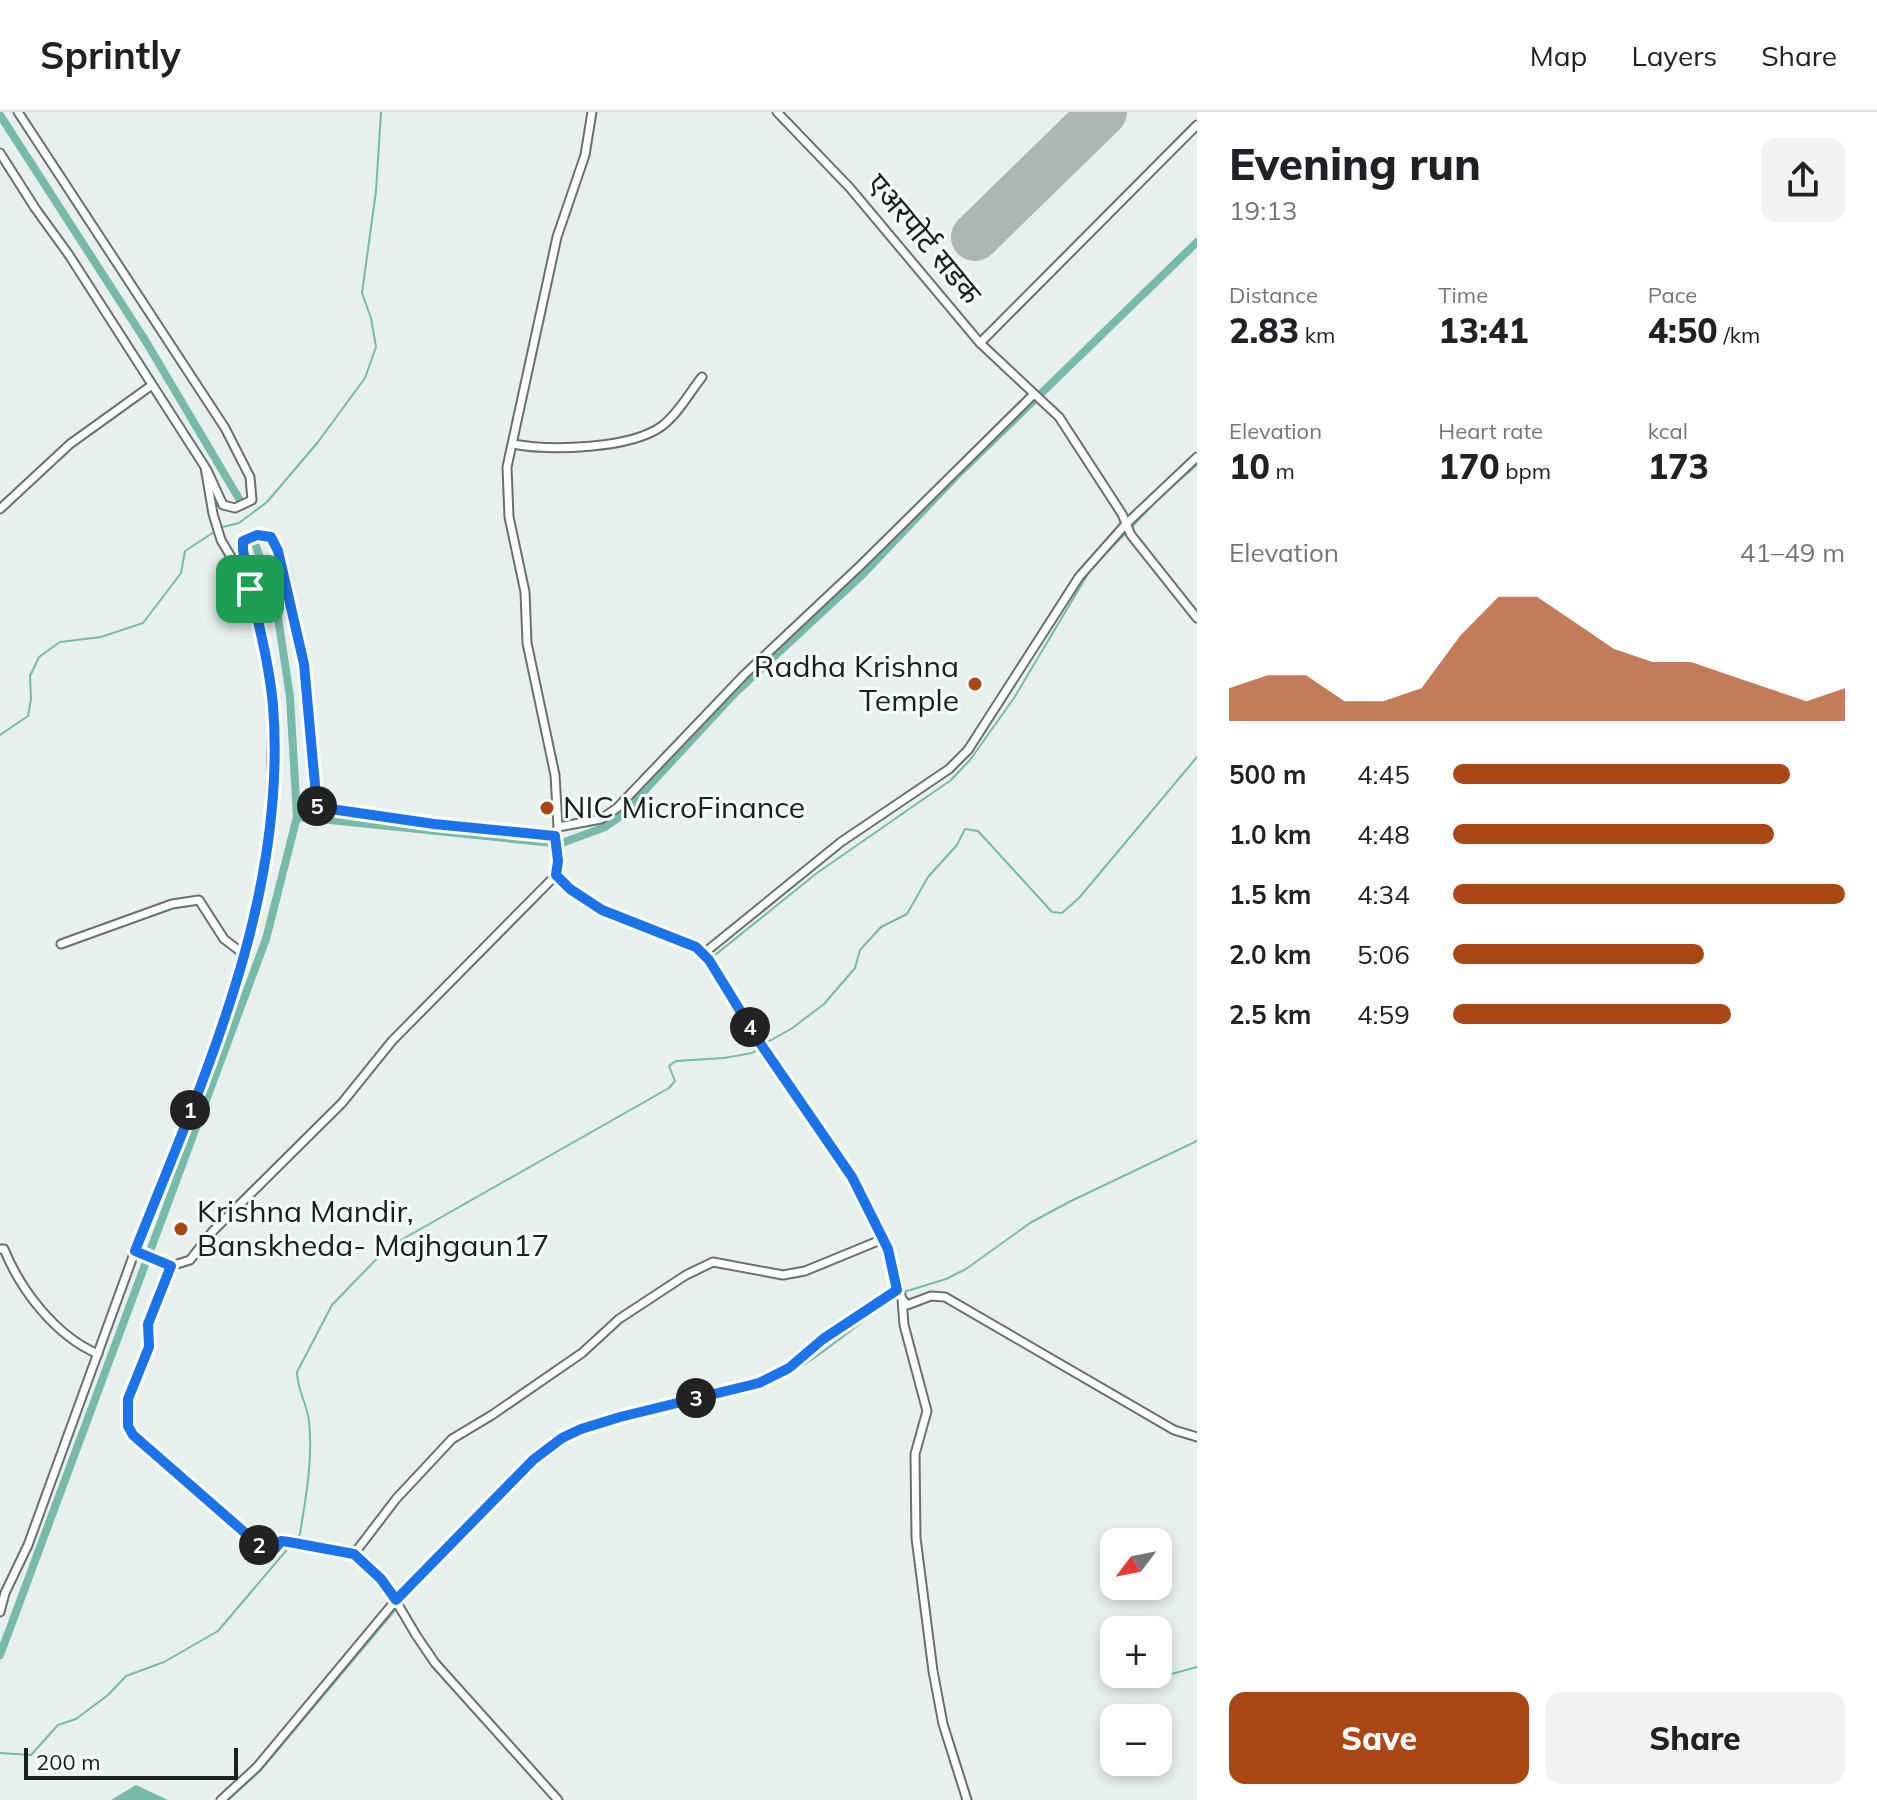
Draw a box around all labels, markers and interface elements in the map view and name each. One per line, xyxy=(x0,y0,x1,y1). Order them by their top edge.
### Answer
text: Sprintly xyxy=(40,31,181,79)
text: Map xyxy=(1530,38,1587,73)
text: Layers xyxy=(1631,38,1717,73)
text: Share xyxy=(1761,38,1837,73)
text: Evening run xyxy=(1229,136,1481,191)
button: share xyxy=(1761,138,1845,222)
street label: एअरपोर्ट सडक xyxy=(859,165,991,312)
text: 19:13 xyxy=(1229,194,1297,227)
text: Distance xyxy=(1229,281,1318,309)
text: Time xyxy=(1438,281,1488,309)
text: Pace xyxy=(1648,281,1697,309)
text: 2.83 xyxy=(1229,309,1299,352)
text: 13:41 xyxy=(1438,309,1529,352)
text: 4:50 xyxy=(1648,309,1718,352)
text: km xyxy=(1299,321,1335,349)
text: /km xyxy=(1718,321,1760,349)
text: Elevation xyxy=(1229,417,1322,445)
text: Heart rate xyxy=(1438,417,1543,445)
text: kcal xyxy=(1648,417,1688,445)
text: 10 xyxy=(1229,445,1270,488)
text: 170 xyxy=(1438,445,1500,488)
text: 173 xyxy=(1648,445,1709,488)
text: m xyxy=(1270,457,1295,485)
text: bpm xyxy=(1500,457,1551,485)
text: Elevation xyxy=(1229,536,1339,569)
text: 41–49 m xyxy=(1740,536,1845,569)
pin xyxy=(216,555,284,623)
icon: arrive xyxy=(228,567,272,611)
place label: Radha Krishna Temple xyxy=(754,647,959,719)
marker: Radha Krishna Temple xyxy=(966,675,984,693)
text: 500 m xyxy=(1229,758,1306,791)
text: 4:45 xyxy=(1357,758,1410,791)
pin: 5 xyxy=(297,786,337,826)
place label: NIC MicroFinance xyxy=(563,788,805,826)
text: 5 xyxy=(310,792,324,820)
marker: NIC MicroFinance xyxy=(538,799,556,817)
text: 1.0 km xyxy=(1229,818,1312,851)
text: 4:48 xyxy=(1357,818,1410,851)
text: 1.5 km xyxy=(1229,878,1312,911)
text: 4:34 xyxy=(1357,878,1410,911)
text: 2.0 km xyxy=(1229,938,1312,971)
text: 5:06 xyxy=(1357,938,1410,971)
text: 2.5 km xyxy=(1229,998,1312,1031)
text: 4:59 xyxy=(1357,998,1410,1031)
pin: 4 xyxy=(730,1007,770,1047)
text: 4 xyxy=(743,1013,757,1041)
pin: 1 xyxy=(170,1090,210,1130)
text: 1 xyxy=(183,1096,197,1124)
place label: Krishna Mandir, Banskheda- Majhgaun17 xyxy=(197,1192,549,1264)
marker: Krishna Mandir, Banskheda- Majhgaun17 xyxy=(172,1220,190,1238)
pin: 3 xyxy=(676,1378,716,1418)
text: 3 xyxy=(689,1384,703,1412)
pin: 2 xyxy=(239,1525,279,1565)
north arrow xyxy=(1100,1528,1172,1600)
map controls xyxy=(1100,1528,1172,1776)
text: 2 xyxy=(252,1531,266,1559)
button: + xyxy=(1100,1616,1172,1688)
button: Save xyxy=(1229,1692,1529,1784)
button: Share xyxy=(1545,1692,1845,1784)
button: − xyxy=(1100,1704,1172,1776)
scale bar xyxy=(24,1744,238,1780)
text: 200 m xyxy=(36,1748,101,1776)

